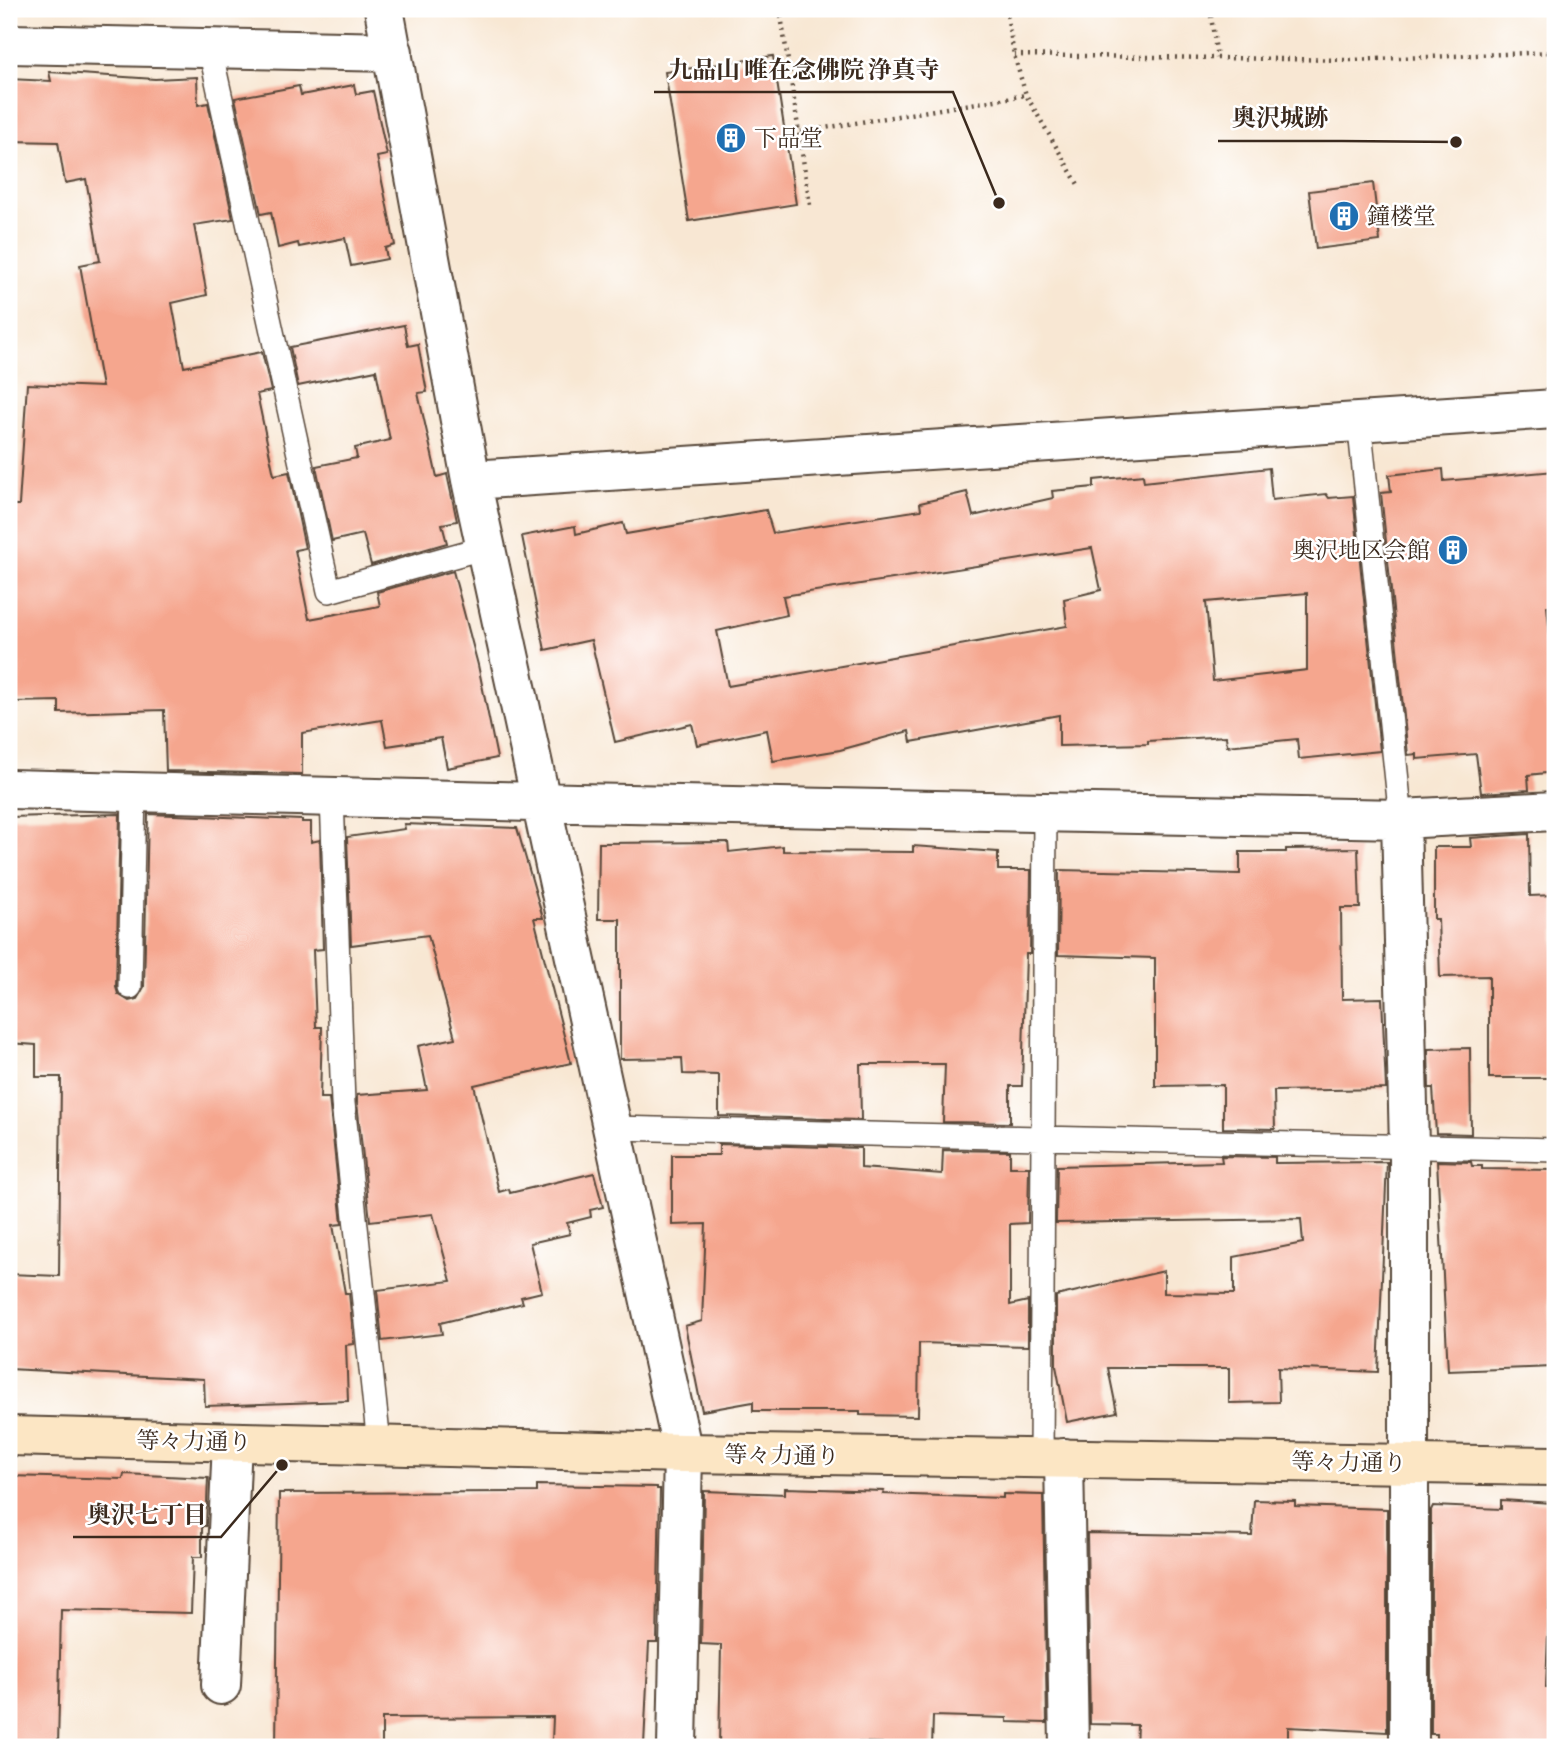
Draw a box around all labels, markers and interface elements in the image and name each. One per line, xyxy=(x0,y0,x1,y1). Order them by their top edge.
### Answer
callout: 九品山 唯在念佛院 浄真寺 xyxy=(654,47,953,92)
text: 九品山 唯在念佛院 浄真寺 xyxy=(668,56,940,86)
callout: 奥沢城跡 xyxy=(1218,96,1342,141)
text: 奥沢城跡 xyxy=(1232,104,1328,134)
building icon: 下品堂 xyxy=(714,121,748,155)
place label: 下品堂 xyxy=(754,125,823,153)
building icon: 鐘楼堂 xyxy=(1327,199,1361,233)
place label: 鐘楼堂 xyxy=(1367,203,1436,231)
building icon: 奥沢地区会館 xyxy=(1436,533,1470,567)
place label: 奥沢地区会館 xyxy=(1292,537,1430,565)
street label: 等々力通り xyxy=(136,1427,252,1457)
street label: 等々力通り xyxy=(724,1441,840,1471)
street label: 等々力通り xyxy=(1291,1448,1407,1478)
callout: 奥沢七丁目 xyxy=(73,1492,221,1537)
text: 奥沢七丁目 xyxy=(87,1501,207,1531)

